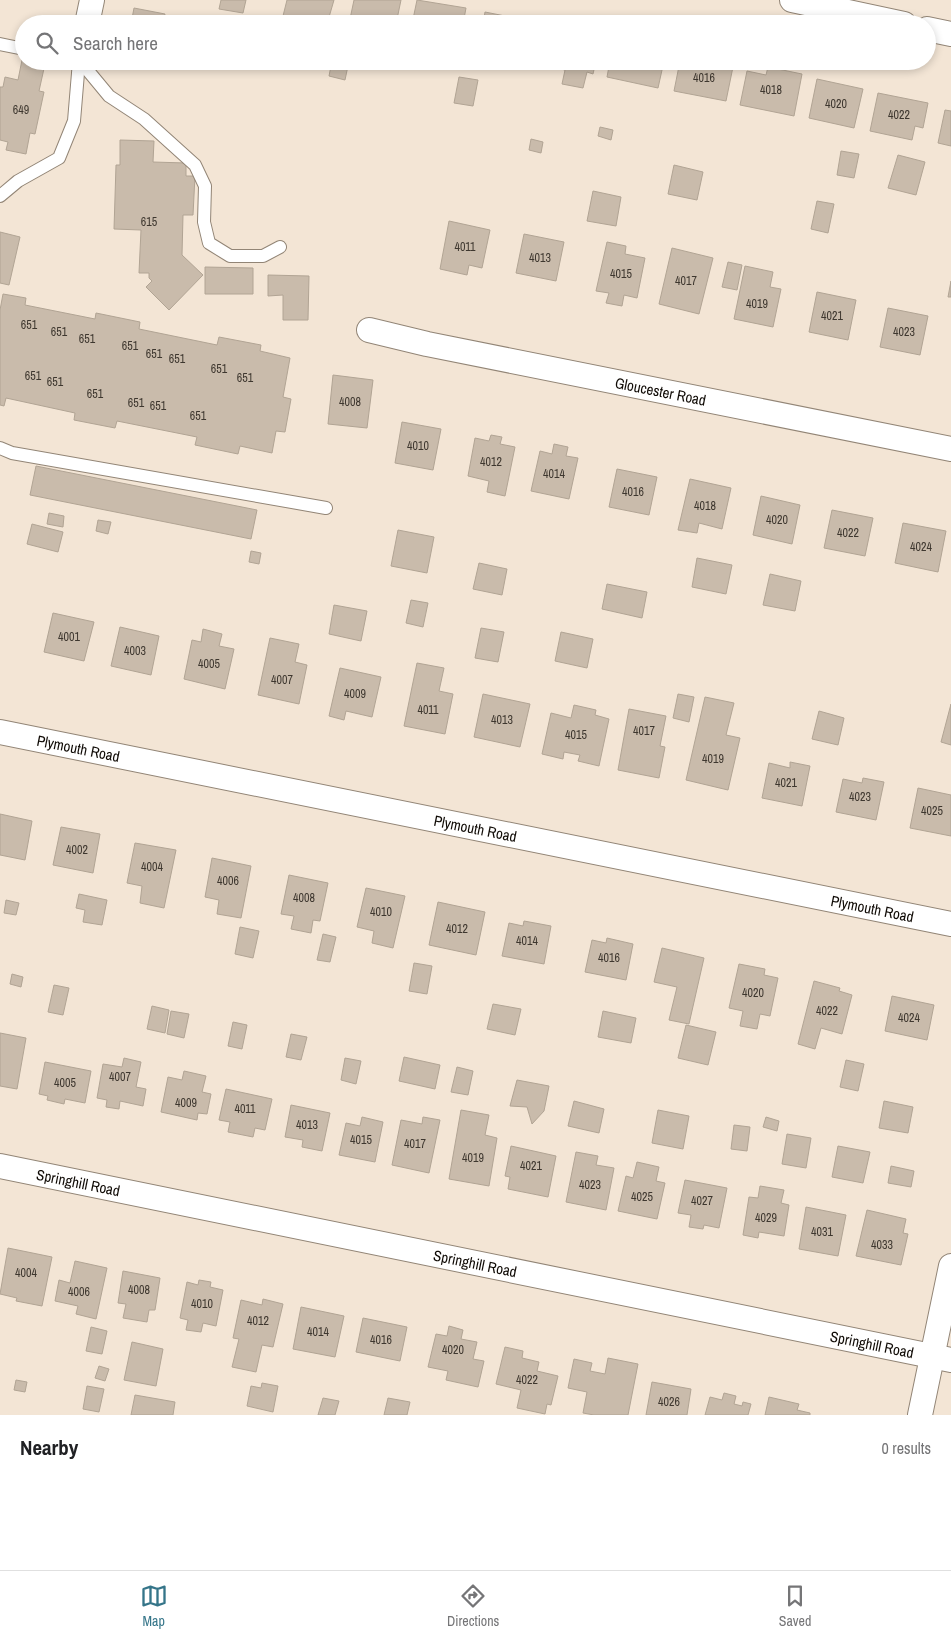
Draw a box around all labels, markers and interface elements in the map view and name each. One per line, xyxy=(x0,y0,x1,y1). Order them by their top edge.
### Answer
search box xyxy=(15,15,936,70)
icon: search xyxy=(33,29,61,57)
text: Search here xyxy=(73,30,158,56)
house number: 4016 xyxy=(693,70,715,86)
house number: 4018 xyxy=(760,82,782,98)
house number: 4020 xyxy=(825,96,847,112)
house number: 649 xyxy=(13,102,29,118)
house number: 4022 xyxy=(888,107,910,123)
house number: 615 xyxy=(141,214,158,230)
house number: 4011 xyxy=(454,239,476,255)
house number: 4013 xyxy=(529,250,551,266)
house number: 4015 xyxy=(610,266,632,282)
house number: 4017 xyxy=(675,273,697,289)
house number: 4019 xyxy=(746,296,768,312)
house number: 4021 xyxy=(821,308,843,324)
house number: 651 xyxy=(21,317,38,333)
house number: 651 xyxy=(51,324,68,340)
house number: 4023 xyxy=(893,324,915,340)
house number: 651 xyxy=(79,331,96,347)
house number: 651 xyxy=(122,338,139,354)
house number: 651 xyxy=(146,346,163,362)
house number: 651 xyxy=(169,351,186,367)
house number: 651 xyxy=(211,361,228,377)
house number: 651 xyxy=(25,368,42,384)
house number: 651 xyxy=(237,370,254,386)
street label: Gloucester Road xyxy=(613,371,708,410)
house number: 651 xyxy=(47,374,64,390)
house number: 651 xyxy=(87,386,104,402)
house number: 4008 xyxy=(339,394,361,410)
house number: 651 xyxy=(128,395,145,411)
house number: 651 xyxy=(150,398,167,414)
house number: 651 xyxy=(190,408,207,424)
house number: 4010 xyxy=(407,438,429,454)
house number: 4012 xyxy=(480,454,502,470)
house number: 4014 xyxy=(543,466,565,482)
house number: 4016 xyxy=(622,484,644,500)
house number: 4018 xyxy=(694,498,716,514)
house number: 4020 xyxy=(766,512,788,528)
house number: 4022 xyxy=(837,525,859,541)
house number: 4024 xyxy=(910,539,932,555)
house number: 4001 xyxy=(58,629,80,645)
house number: 4003 xyxy=(124,643,146,659)
house number: 4005 xyxy=(198,656,220,672)
house number: 4007 xyxy=(271,672,293,688)
house number: 4009 xyxy=(344,686,366,702)
house number: 4011 xyxy=(417,702,439,718)
house number: 4013 xyxy=(491,712,513,728)
house number: 4017 xyxy=(633,723,655,739)
house number: 4015 xyxy=(565,727,587,743)
street label: Plymouth Road xyxy=(35,729,122,766)
house number: 4019 xyxy=(702,751,724,767)
house number: 4021 xyxy=(775,775,797,791)
house number: 4023 xyxy=(849,789,871,805)
house number: 4025 xyxy=(921,803,943,819)
street label: Plymouth Road xyxy=(432,809,519,847)
house number: 4002 xyxy=(66,842,88,858)
house number: 4004 xyxy=(141,859,163,875)
house number: 4006 xyxy=(217,873,239,889)
house number: 4008 xyxy=(293,890,315,906)
street label: Plymouth Road xyxy=(829,890,916,927)
house number: 4010 xyxy=(370,904,392,920)
house number: 4012 xyxy=(446,921,468,937)
house number: 4014 xyxy=(516,933,538,949)
house number: 4016 xyxy=(598,950,620,966)
house number: 4020 xyxy=(742,985,764,1001)
house number: 4022 xyxy=(816,1003,838,1019)
house number: 4024 xyxy=(898,1010,920,1026)
house number: 4007 xyxy=(109,1069,131,1085)
house number: 4005 xyxy=(54,1075,76,1091)
house number: 4009 xyxy=(175,1095,197,1111)
house number: 4011 xyxy=(234,1101,256,1117)
house number: 4013 xyxy=(296,1117,318,1133)
house number: 4015 xyxy=(350,1132,372,1148)
house number: 4017 xyxy=(404,1136,426,1152)
house number: 4019 xyxy=(462,1150,484,1166)
house number: 4021 xyxy=(520,1158,542,1174)
street label: Springhill Road xyxy=(35,1163,122,1201)
house number: 4023 xyxy=(579,1177,601,1193)
house number: 4025 xyxy=(631,1189,653,1205)
house number: 4027 xyxy=(691,1193,713,1209)
house number: 4029 xyxy=(755,1210,777,1226)
house number: 4031 xyxy=(811,1224,833,1240)
house number: 4033 xyxy=(871,1237,893,1253)
street label: Springhill Road xyxy=(432,1244,519,1282)
house number: 4004 xyxy=(15,1265,37,1281)
house number: 4008 xyxy=(128,1282,150,1298)
house number: 4006 xyxy=(68,1284,90,1300)
house number: 4010 xyxy=(191,1296,213,1312)
house number: 4012 xyxy=(247,1313,269,1329)
house number: 4014 xyxy=(307,1324,329,1340)
street label: Springhill Road xyxy=(828,1325,916,1363)
house number: 4016 xyxy=(370,1332,392,1348)
house number: 4020 xyxy=(442,1342,464,1358)
house number: 4022 xyxy=(516,1372,538,1388)
house number: 4026 xyxy=(658,1394,680,1410)
text: Nearby xyxy=(20,1433,78,1462)
text: 0 results xyxy=(881,1437,931,1459)
tab: Map xyxy=(140,1582,168,1630)
tab: Directions xyxy=(447,1582,499,1630)
tab: Saved xyxy=(779,1582,811,1630)

